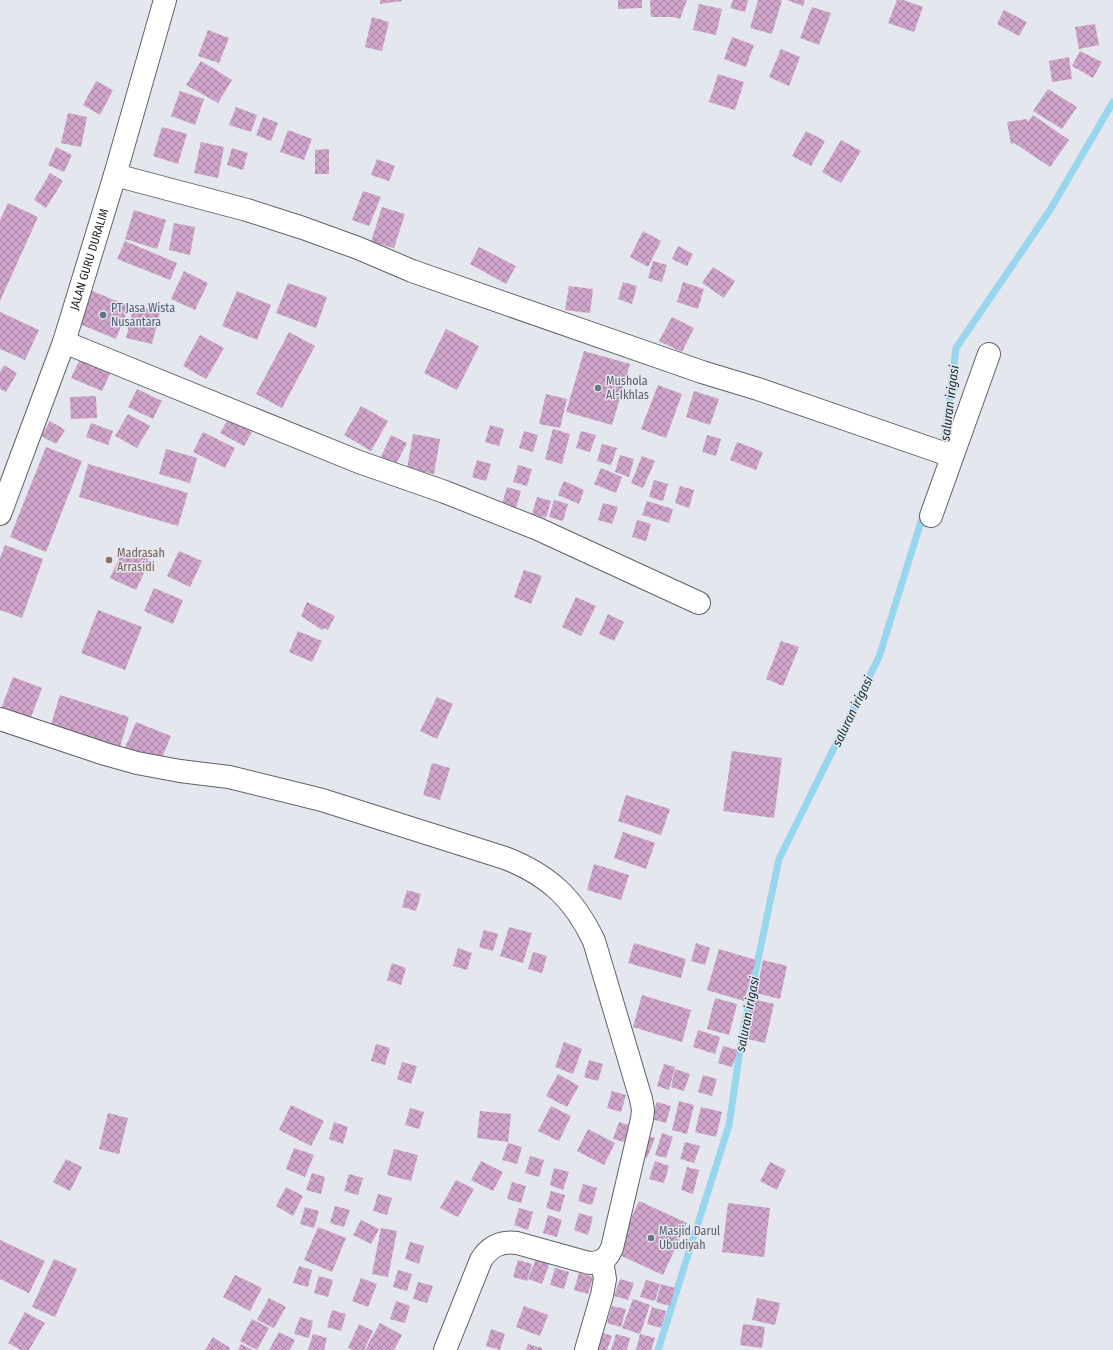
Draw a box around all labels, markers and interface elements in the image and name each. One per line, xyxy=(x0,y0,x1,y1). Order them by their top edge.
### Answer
street label: JALAN GURU DURALIM xyxy=(67,207,111,312)
place label: PT Jasa Wista Nusantara xyxy=(111,301,175,329)
marker: PT Jasa Wista Nusantara xyxy=(98,310,108,320)
water label: saluran irigasi xyxy=(937,364,962,443)
place label: Mushola Al-Ikhlas xyxy=(606,374,649,402)
marker: Mushola Al-Ikhlas xyxy=(593,383,603,393)
place label: Madrasah Arrasidi xyxy=(117,546,165,574)
marker: Madrasah Arrasidi xyxy=(104,555,114,565)
water label: saluran irigasi xyxy=(829,673,876,750)
water label: saluran irigasi xyxy=(733,974,762,1054)
place label: Masjid Darul Ubudiyah xyxy=(659,1224,720,1252)
marker: Masjid Darul Ubudiyah xyxy=(646,1233,656,1243)

